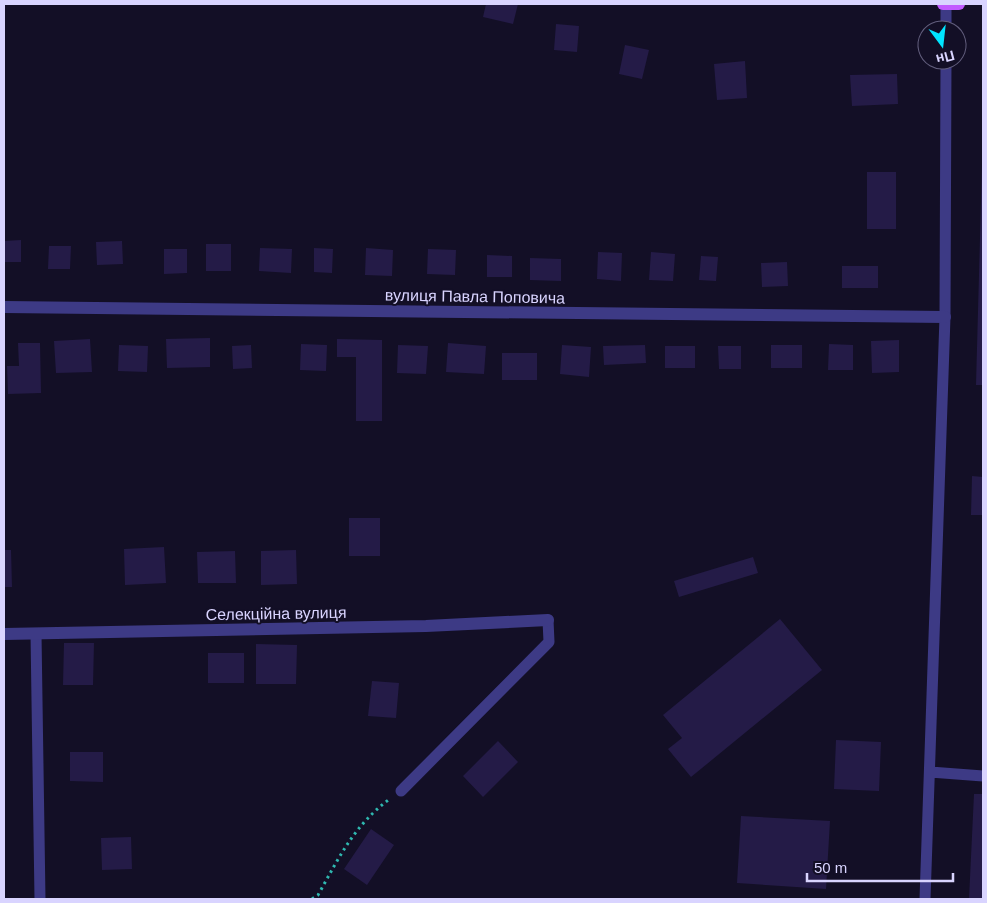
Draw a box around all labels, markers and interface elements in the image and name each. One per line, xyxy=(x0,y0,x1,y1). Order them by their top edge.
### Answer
north arrow xyxy=(917,20,967,70)
text: Пн xyxy=(934,47,956,68)
street label: вулиця Павла Поповича xyxy=(385,286,565,307)
street label: Селекційна вулиця xyxy=(205,604,347,623)
scale bar xyxy=(807,850,953,882)
text: 50 m xyxy=(814,859,847,876)

